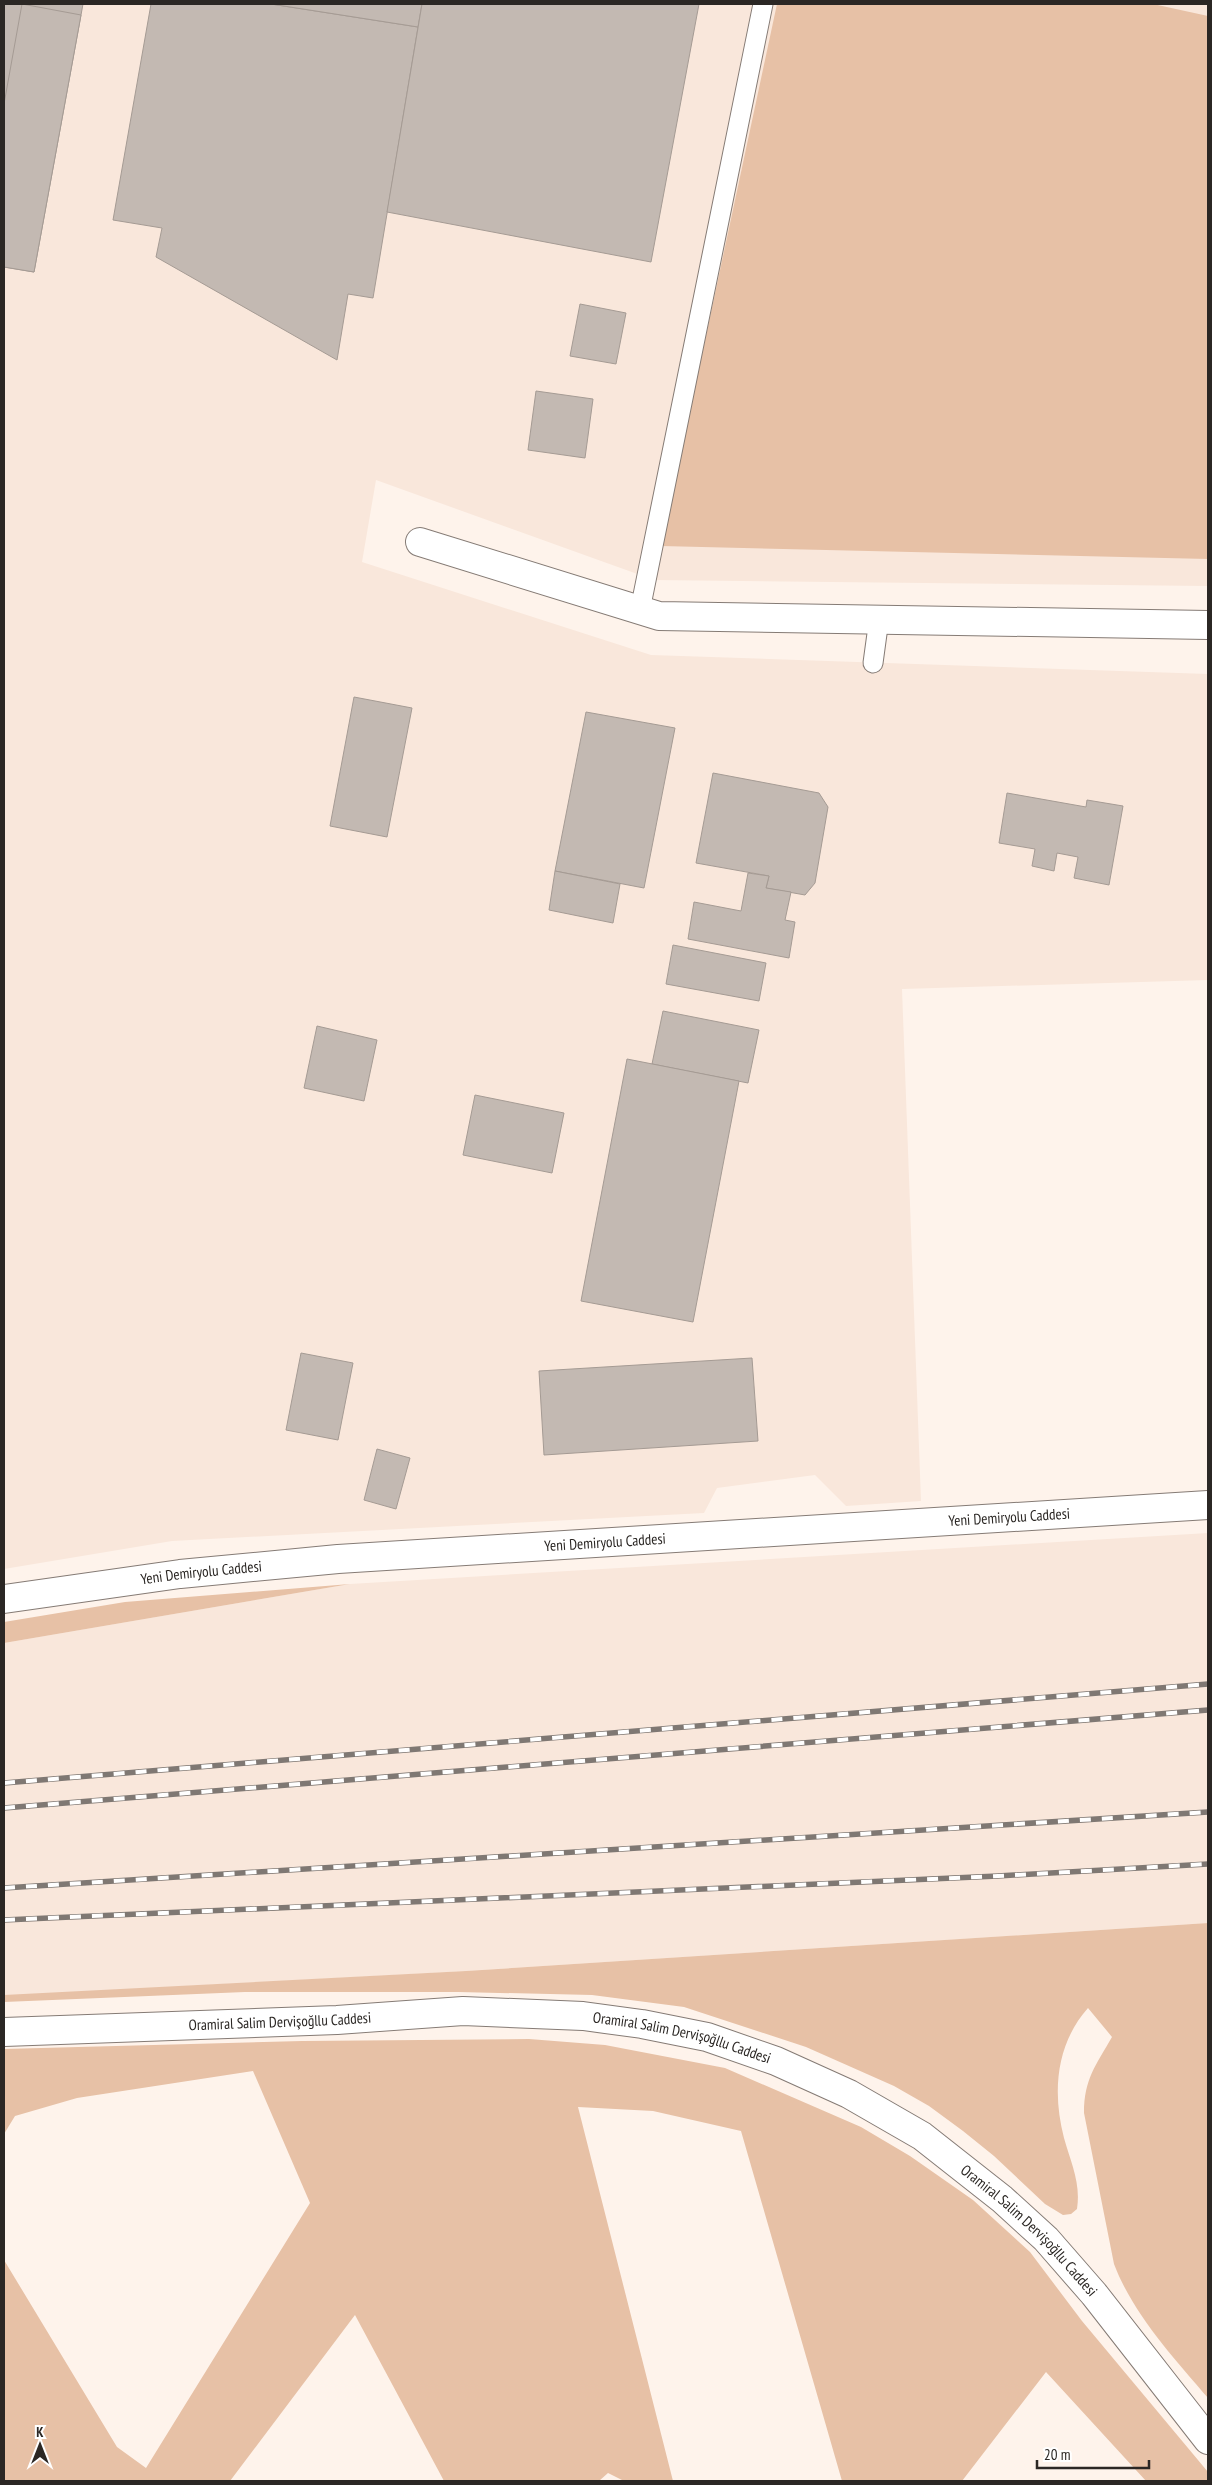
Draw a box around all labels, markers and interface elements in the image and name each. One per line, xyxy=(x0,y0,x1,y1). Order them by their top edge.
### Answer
street label: Yeni Demiryolu Caddesi xyxy=(948,1504,1071,1530)
street label: Yeni Demiryolu Caddesi xyxy=(544,1529,666,1555)
street label: Yeni Demiryolu Caddesi xyxy=(139,1556,263,1588)
street label: Oramiral Salim Dervişoğllu Caddesi xyxy=(592,2007,773,2067)
street label: Oramiral Salim Dervişoğllu Caddesi xyxy=(188,2008,372,2034)
street label: Oramiral Salim Dervişoğllu Caddesi xyxy=(957,2160,1102,2300)
north arrow xyxy=(15,2420,65,2470)
text: K xyxy=(36,2423,44,2441)
scale bar xyxy=(1037,2438,1150,2470)
text: 20 m xyxy=(1044,2445,1070,2464)

